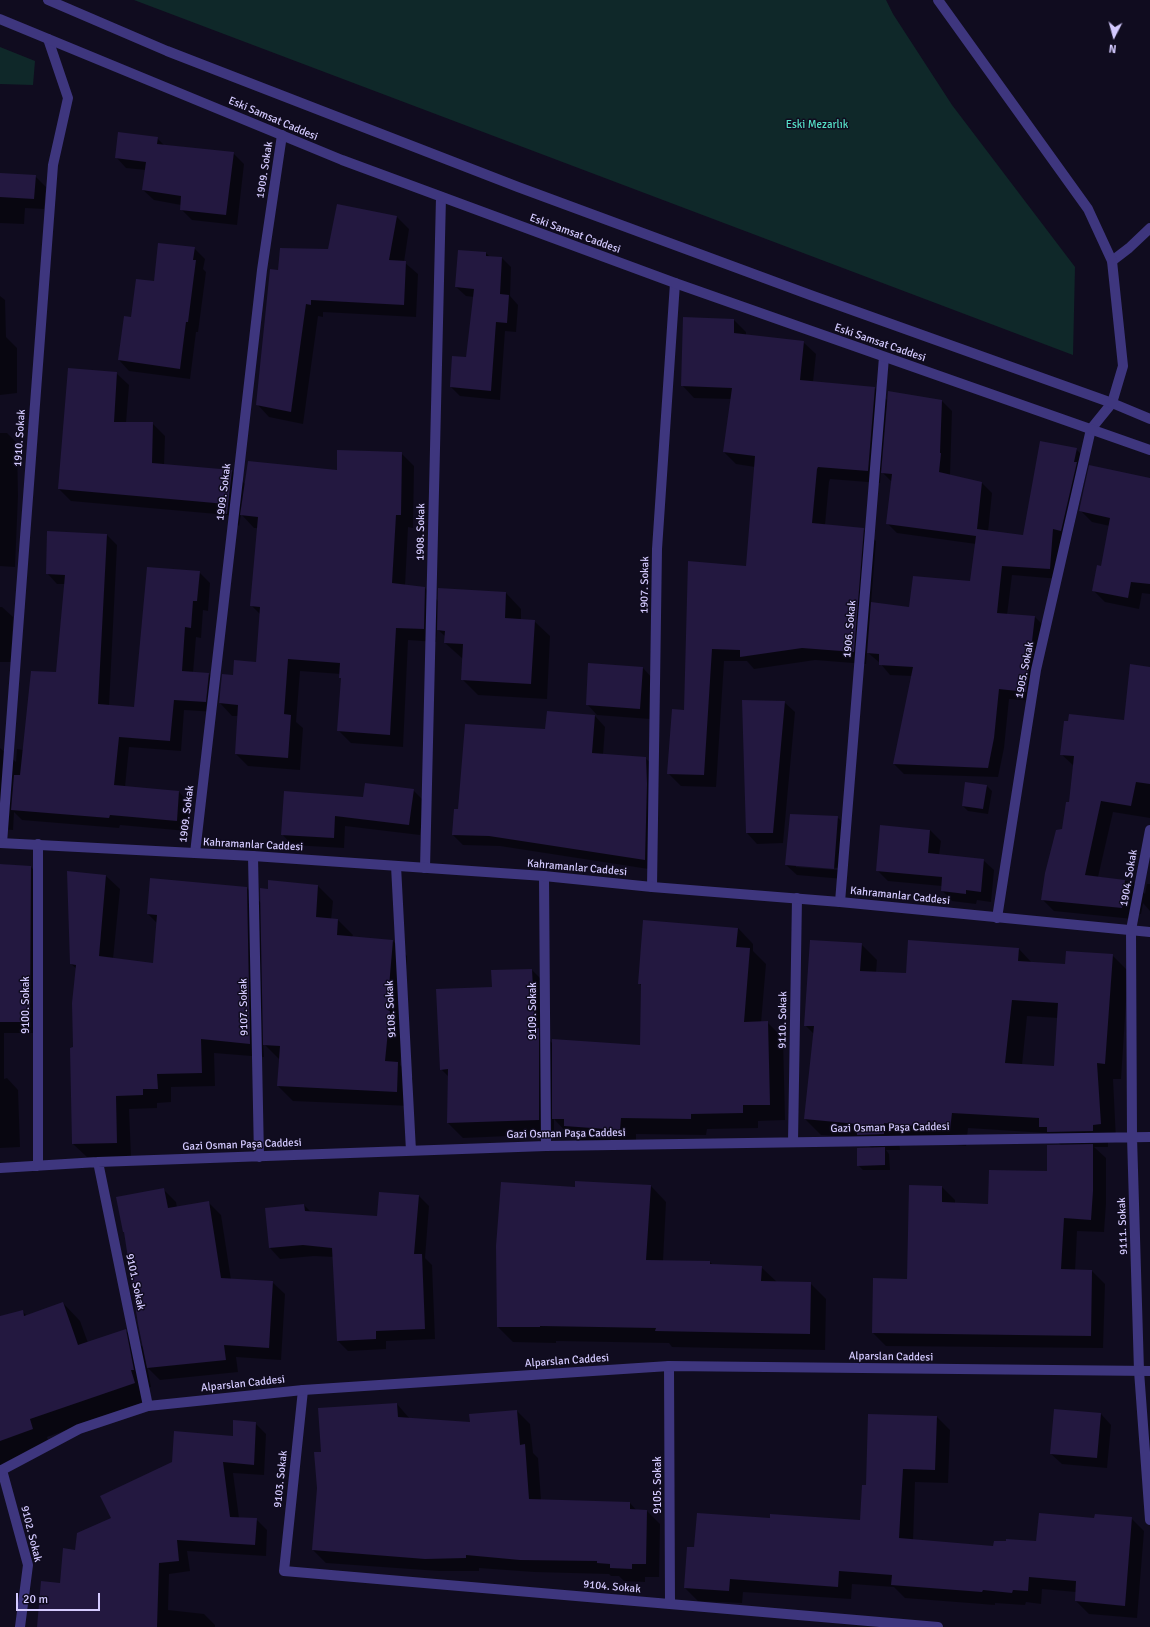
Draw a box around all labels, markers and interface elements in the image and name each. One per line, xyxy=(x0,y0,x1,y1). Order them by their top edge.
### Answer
north arrow xyxy=(1094,16,1134,56)
text: N xyxy=(1108,42,1117,55)
street label: Eski Samsat Caddesi xyxy=(226,94,320,144)
park label: Eski Mezarlık xyxy=(786,118,848,132)
street label: 1909. Sokak xyxy=(254,141,276,199)
street label: Eski Samsat Caddesi xyxy=(528,211,622,257)
street label: Eski Samsat Caddesi xyxy=(832,321,928,365)
street label: 1910. Sokak xyxy=(11,409,29,467)
street label: 1909. Sokak xyxy=(214,463,234,521)
street label: 1908. Sokak xyxy=(414,503,428,561)
street label: 1907. Sokak xyxy=(638,556,652,614)
street label: 1906. Sokak xyxy=(841,600,859,658)
street label: 1905. Sokak xyxy=(1013,641,1037,699)
street label: 1909. Sokak xyxy=(177,785,197,843)
street label: Kahramanlar Caddesi xyxy=(203,836,303,854)
street label: 1904. Sokak xyxy=(1118,849,1140,907)
street label: Kahramanlar Caddesi xyxy=(526,857,628,879)
street label: Kahramanlar Caddesi xyxy=(849,884,951,908)
street label: 9100. Sokak xyxy=(19,976,33,1034)
street label: 9107. Sokak xyxy=(237,978,251,1036)
street label: 9108. Sokak xyxy=(383,980,399,1038)
street label: 9109. Sokak xyxy=(526,982,540,1040)
street label: 9110. Sokak xyxy=(776,991,790,1049)
street label: Gazi Osman Paşa Caddesi xyxy=(830,1120,950,1136)
street label: Gazi Osman Paşa Caddesi xyxy=(506,1126,626,1142)
street label: Gazi Osman Paşa Caddesi xyxy=(182,1136,302,1154)
street label: 9111. Sokak xyxy=(1115,1197,1131,1255)
street label: 9101. Sokak xyxy=(123,1252,147,1312)
street label: Alparslan Caddesi xyxy=(849,1350,933,1364)
street label: Alparslan Caddesi xyxy=(524,1351,610,1371)
street label: Alparslan Caddesi xyxy=(200,1373,286,1395)
street label: 9103. Sokak xyxy=(271,1450,291,1508)
street label: 9105. Sokak xyxy=(651,1456,665,1514)
street label: 9102. Sokak xyxy=(18,1505,44,1563)
street label: 9104. Sokak xyxy=(583,1578,641,1596)
scale bar xyxy=(18,1585,102,1611)
text: 20 m xyxy=(23,1592,48,1607)

